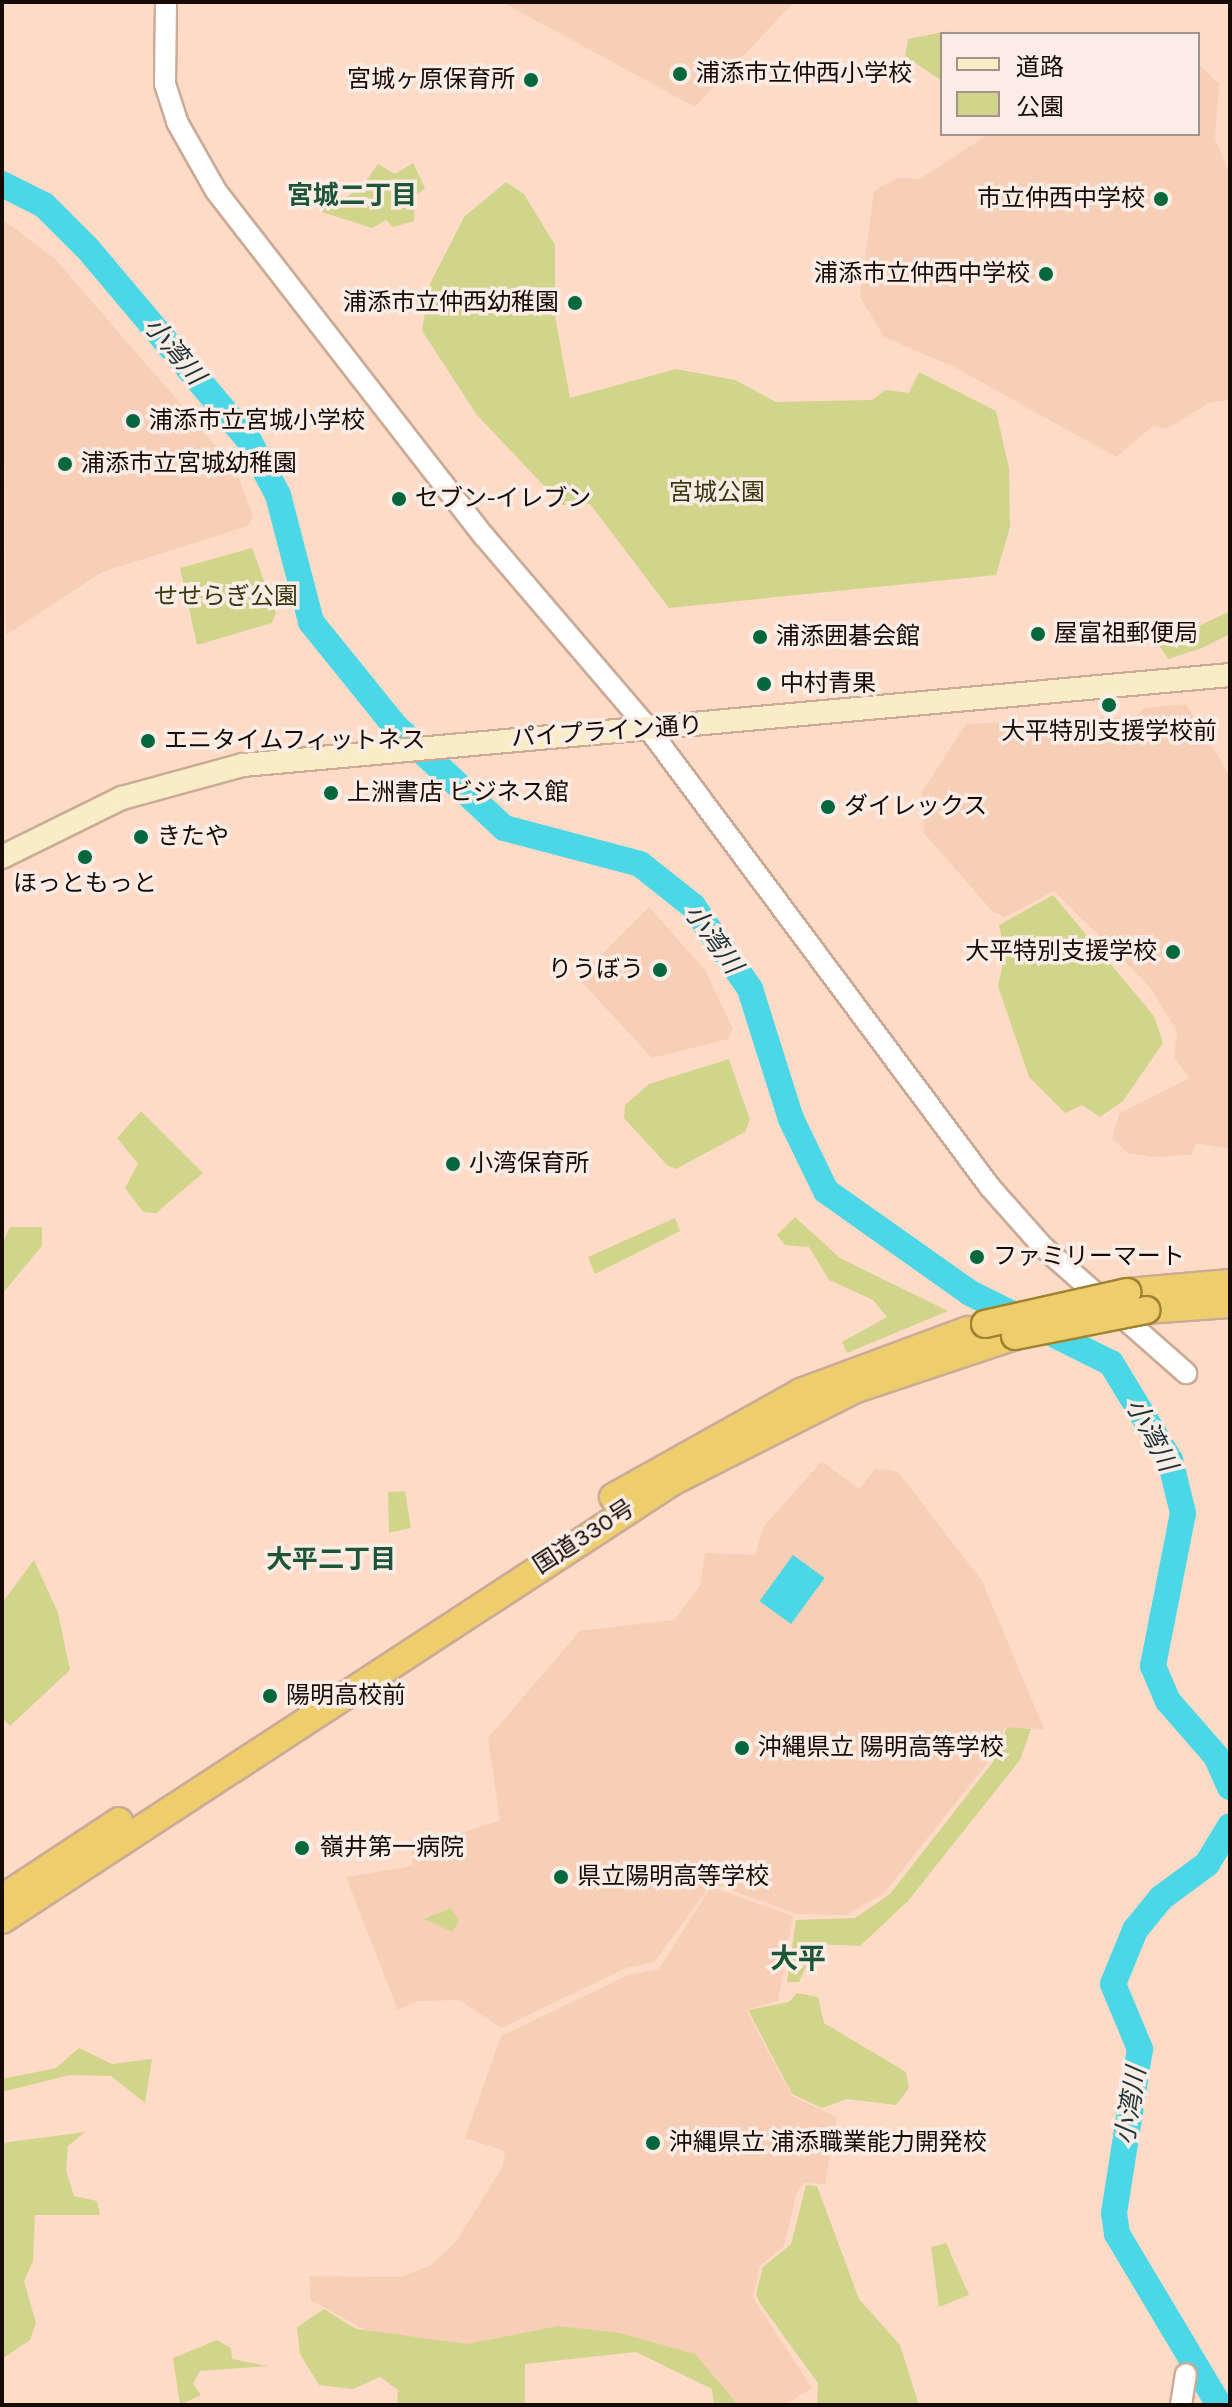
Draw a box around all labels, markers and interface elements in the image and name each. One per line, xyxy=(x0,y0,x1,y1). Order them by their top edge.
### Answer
legend xyxy=(940,32,1200,136)
text: 道路 xyxy=(1016,53,1064,81)
place label: 浦添市立仲西小学校 xyxy=(696,60,912,88)
marker: 浦添市立仲西小学校 xyxy=(671,65,689,83)
place label: 宮城ヶ原保育所 xyxy=(347,66,515,94)
marker: 宮城ヶ原保育所 xyxy=(522,71,540,89)
text: 公園 xyxy=(1016,93,1064,121)
district label: 宮城二丁目 xyxy=(287,180,417,212)
place label: 市立仲西中学校 xyxy=(977,185,1145,213)
marker: 市立仲西中学校 xyxy=(1152,190,1170,208)
place label: 浦添市立仲西中学校 xyxy=(814,260,1030,288)
marker: 浦添市立仲西中学校 xyxy=(1037,265,1055,283)
place label: 浦添市立仲西幼稚園 xyxy=(343,289,559,317)
marker: 浦添市立仲西幼稚園 xyxy=(566,294,584,312)
water label: 小湾川 xyxy=(137,311,211,391)
place label: 浦添市立宮城小学校 xyxy=(149,407,365,435)
marker: 浦添市立宮城小学校 xyxy=(124,412,142,430)
place label: 浦添市立宮城幼稚園 xyxy=(81,450,297,478)
marker: 浦添市立宮城幼稚園 xyxy=(56,455,74,473)
park label: 宮城公園 xyxy=(669,479,765,507)
place label: セブン-イレブン xyxy=(415,485,591,513)
marker: セブン-イレブン xyxy=(390,490,408,508)
park label: せせらぎ公園 xyxy=(154,583,298,611)
place label: 屋富祖郵便局 xyxy=(1054,620,1198,648)
place label: 浦添囲碁会館 xyxy=(776,623,920,651)
marker: 屋富祖郵便局 xyxy=(1029,625,1047,643)
marker: 浦添囲碁会館 xyxy=(751,628,769,646)
place label: 中村青果 xyxy=(780,670,876,698)
marker: 中村青果 xyxy=(755,675,773,693)
marker: 大平特別支援学校前 xyxy=(1100,696,1118,714)
street label: パイプライン通り xyxy=(510,711,704,753)
place label: 大平特別支援学校前 xyxy=(1001,718,1217,746)
place label: エニタイムフィットネス xyxy=(164,727,428,755)
marker: エニタイムフィットネス xyxy=(139,732,157,750)
place label: 上洲書店 ビジネス館 xyxy=(347,779,569,807)
marker: 上洲書店 ビジネス館 xyxy=(322,784,340,802)
place label: ダイレックス xyxy=(844,793,988,821)
marker: ダイレックス xyxy=(819,798,837,816)
place label: きたや xyxy=(157,823,229,851)
marker: きたや xyxy=(132,828,150,846)
marker: ほっともっと xyxy=(76,848,94,866)
place label: ほっともっと xyxy=(13,870,157,898)
water label: 小湾川 xyxy=(677,898,749,980)
place label: 大平特別支援学校 xyxy=(965,938,1157,966)
marker: 大平特別支援学校 xyxy=(1164,943,1182,961)
place label: りうぼう xyxy=(548,956,644,984)
marker: りうぼう xyxy=(651,961,669,979)
place label: 小湾保育所 xyxy=(469,1150,589,1178)
marker: 小湾保育所 xyxy=(444,1155,462,1173)
place label: ファミリーマート xyxy=(993,1243,1185,1271)
marker: ファミリーマート xyxy=(968,1248,986,1266)
water label: 小湾川 xyxy=(1119,1393,1183,1477)
street label: 国道330号 xyxy=(528,1494,640,1580)
district label: 大平二丁目 xyxy=(266,1544,396,1576)
place label: 陽明高校前 xyxy=(286,1682,406,1710)
marker: 陽明高校前 xyxy=(261,1687,279,1705)
place label: 沖縄県立 陽明高等学校 xyxy=(758,1734,1004,1762)
marker: 沖縄県立 陽明高等学校 xyxy=(733,1739,751,1757)
place label: 嶺井第一病院 xyxy=(320,1834,464,1862)
marker: 嶺井第一病院 xyxy=(291,1837,313,1859)
place label: 県立陽明高等学校 xyxy=(577,1863,769,1891)
marker: 県立陽明高等学校 xyxy=(552,1868,570,1886)
district label: 大平 xyxy=(770,1942,826,1976)
water label: 小湾川 xyxy=(1109,2065,1153,2147)
place label: 沖縄県立 浦添職業能力開発校 xyxy=(669,2129,987,2157)
marker: 沖縄県立 浦添職業能力開発校 xyxy=(644,2134,662,2152)

